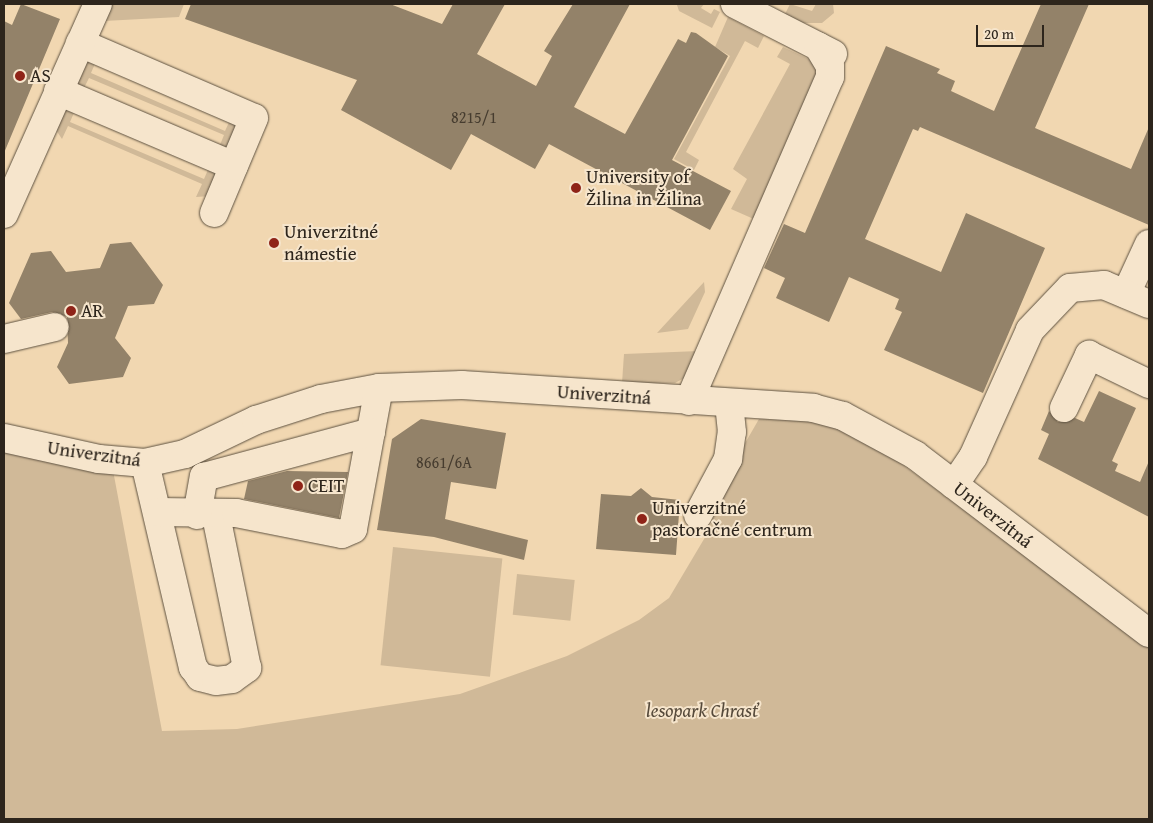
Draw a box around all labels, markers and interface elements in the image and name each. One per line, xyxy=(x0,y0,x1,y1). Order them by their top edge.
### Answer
scale bar xyxy=(978,15,1046,47)
text: 20 m xyxy=(984,23,1014,44)
place label: AS xyxy=(30,65,51,87)
marker: AS xyxy=(14,70,26,82)
house number: 8215/1 xyxy=(451,107,497,127)
place label: University of Žilina in Žilina xyxy=(586,166,702,210)
marker: University of Žilina in Žilina xyxy=(570,182,582,194)
place label: Univerzitné námestie xyxy=(284,221,378,265)
marker: Univerzitné námestie xyxy=(268,237,280,249)
place label: AR xyxy=(81,300,103,322)
marker: AR xyxy=(65,305,77,317)
street label: Univerzitná xyxy=(556,380,652,410)
street label: Univerzitná xyxy=(46,436,142,472)
house number: 8661/6A xyxy=(416,452,472,472)
place label: CEIT xyxy=(308,475,344,497)
street label: Univerzitná xyxy=(949,477,1037,553)
marker: CEIT xyxy=(292,480,304,492)
place label: Univerzitné pastoračné centrum xyxy=(652,497,812,541)
marker: Univerzitné pastoračné centrum xyxy=(636,513,648,525)
park label: lesopark Chrasť xyxy=(646,700,758,722)

